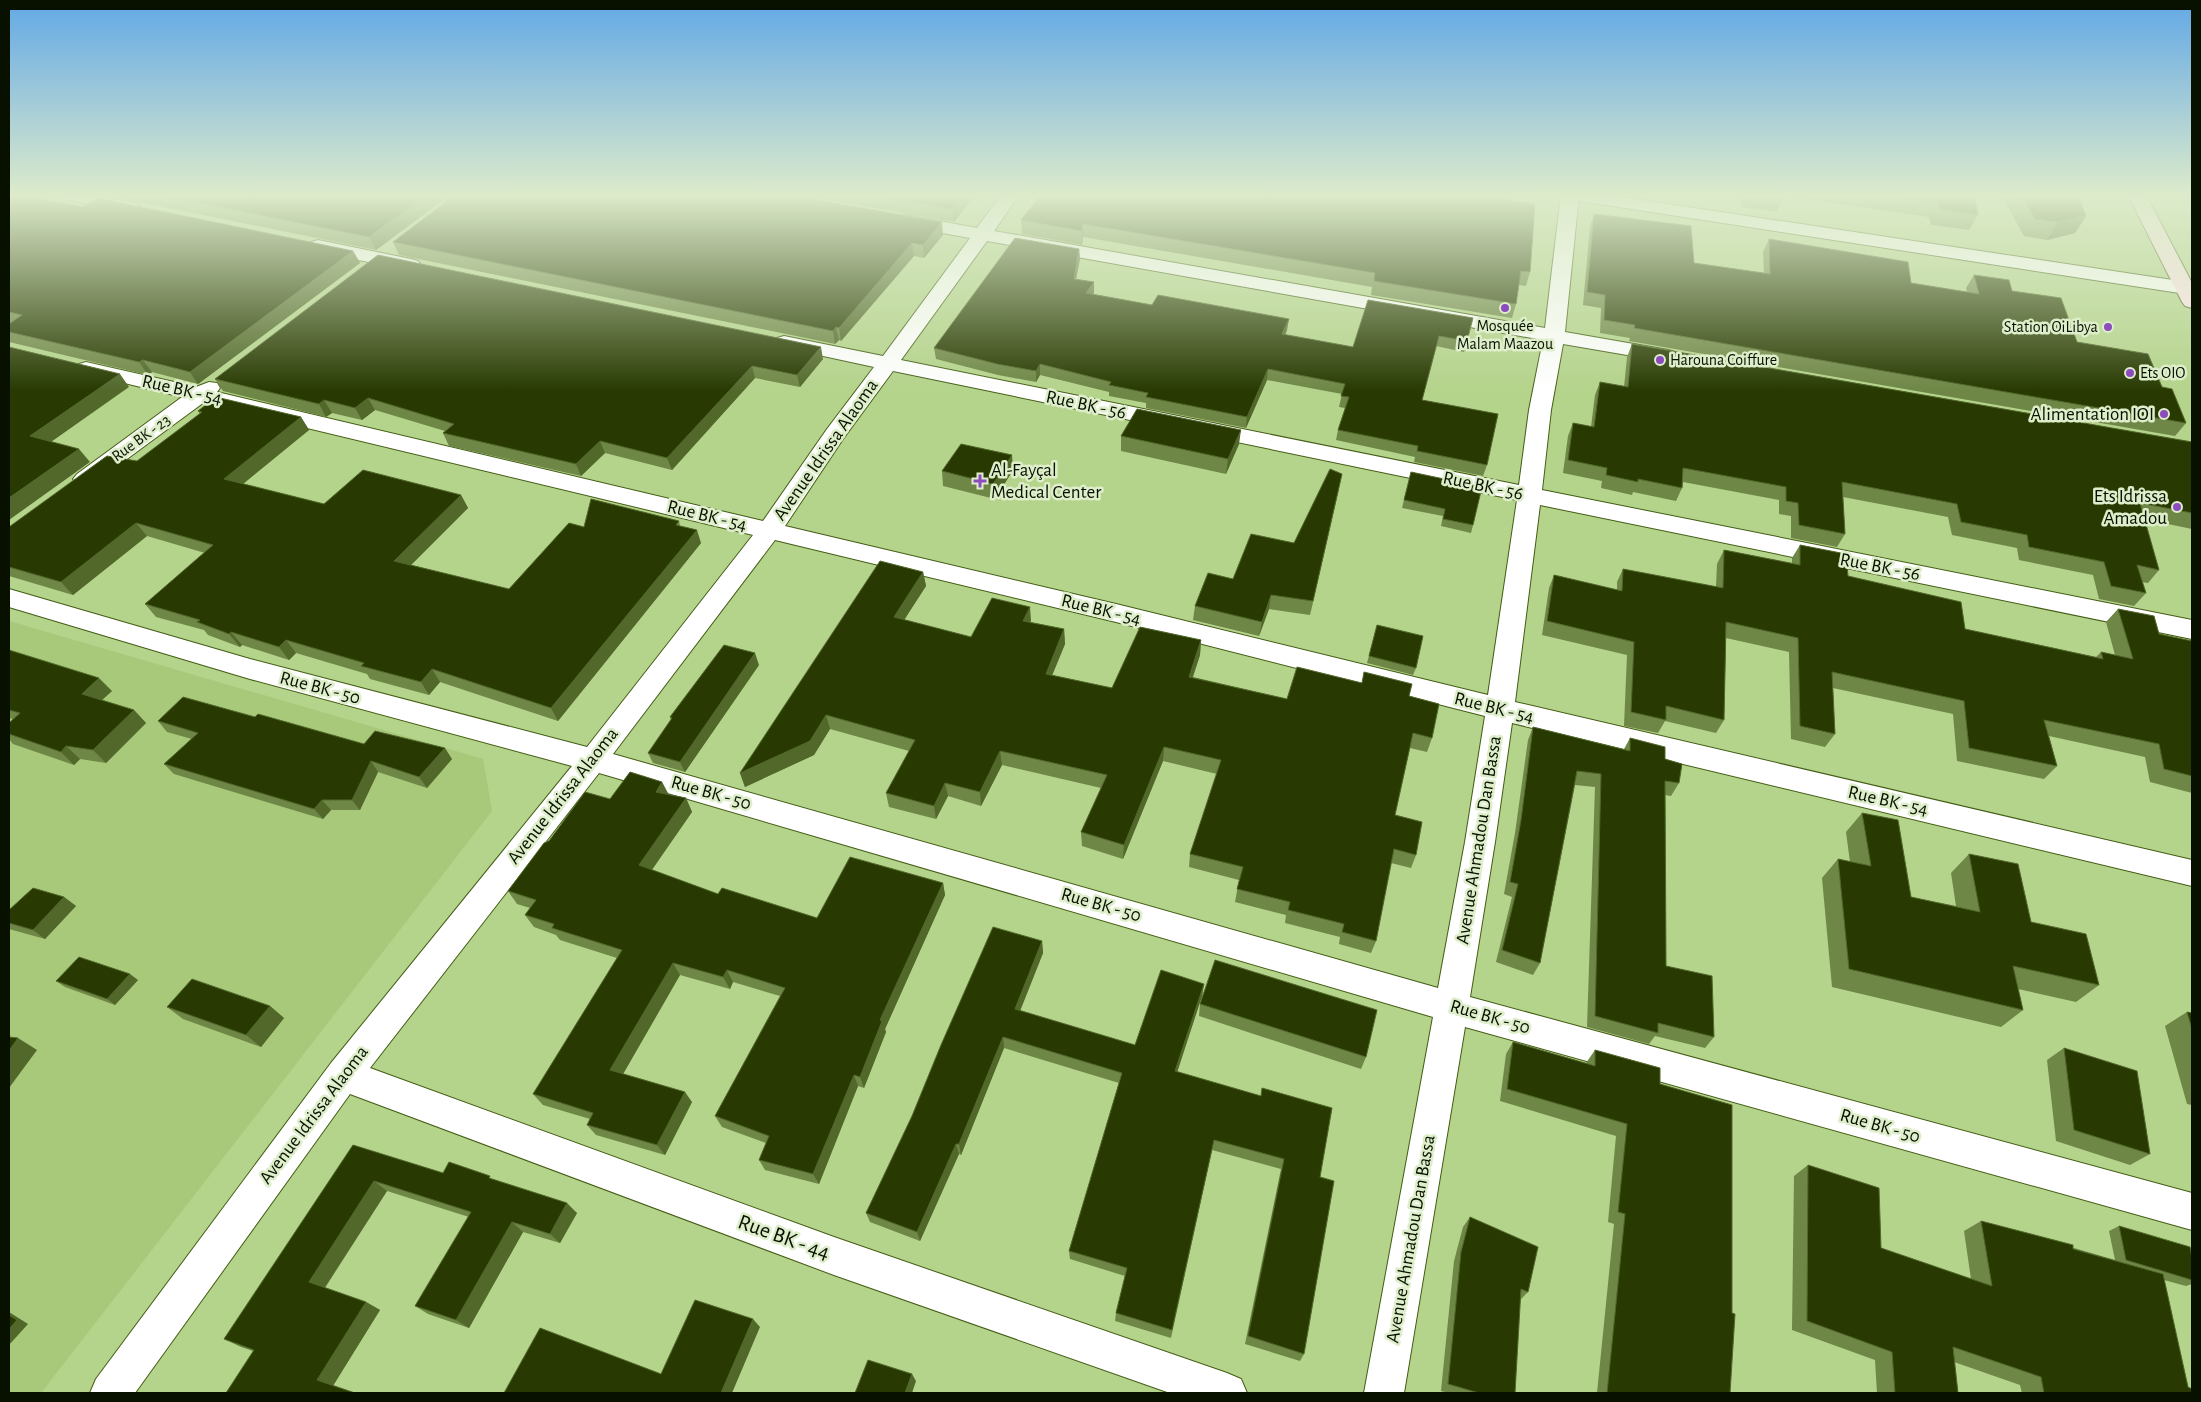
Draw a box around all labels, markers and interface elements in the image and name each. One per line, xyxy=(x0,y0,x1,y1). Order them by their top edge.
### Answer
marker: Mosquée Malam Maazou xyxy=(1499,302,1511,314)
place label: Mosquée Malam Maazou xyxy=(1457,318,1553,352)
place label: Station OiLibya xyxy=(2004,319,2098,336)
marker: Station OiLibya xyxy=(2102,321,2114,333)
place label: Harouna Coiffure xyxy=(1670,352,1777,368)
marker: Harouna Coiffure xyxy=(1654,354,1666,366)
place label: Ets OIO xyxy=(2140,365,2185,381)
marker: Ets OIO xyxy=(2124,367,2136,379)
street label: Rue BK - 54 xyxy=(140,372,224,408)
street label: Avenue Idrissa Alaoma xyxy=(770,376,882,524)
street label: Rue BK - 56 xyxy=(1044,387,1128,423)
place label: Alimentation IOI xyxy=(2030,405,2154,424)
marker: Alimentation IOI xyxy=(2158,408,2170,420)
street label: Rue BK - 23 xyxy=(109,412,173,464)
place label: Al-Fayçal Medical Center xyxy=(991,461,1101,502)
street label: Rue BK - 56 xyxy=(1441,468,1525,504)
marker: Al-Fayçal Medical Center xyxy=(973,474,987,488)
place label: Ets Idrissa Amadou xyxy=(2094,487,2167,528)
street label: Rue BK - 54 xyxy=(665,497,749,535)
marker: Ets Idrissa Amadou xyxy=(2171,501,2183,513)
street label: Rue BK - 56 xyxy=(1838,550,1922,584)
street label: Rue BK - 54 xyxy=(1059,591,1143,629)
street label: Rue BK - 50 xyxy=(278,668,362,708)
street label: Rue BK - 54 xyxy=(1452,689,1536,727)
street label: Avenue Idrissa Alaoma xyxy=(504,724,622,868)
street label: Avenue Ahmadou Dan Bassa xyxy=(1453,734,1505,946)
street label: Rue BK - 50 xyxy=(669,773,753,813)
street label: Rue BK - 54 xyxy=(1846,783,1930,819)
street label: Rue BK - 50 xyxy=(1059,885,1143,925)
street label: Rue BK - 50 xyxy=(1448,997,1532,1037)
street label: Avenue Idrissa Alaoma xyxy=(256,1042,372,1188)
street label: Rue BK - 50 xyxy=(1838,1106,1922,1146)
street label: Avenue Ahmadou Dan Bassa xyxy=(1383,1133,1439,1344)
street label: Rue BK - 44 xyxy=(735,1210,833,1264)

